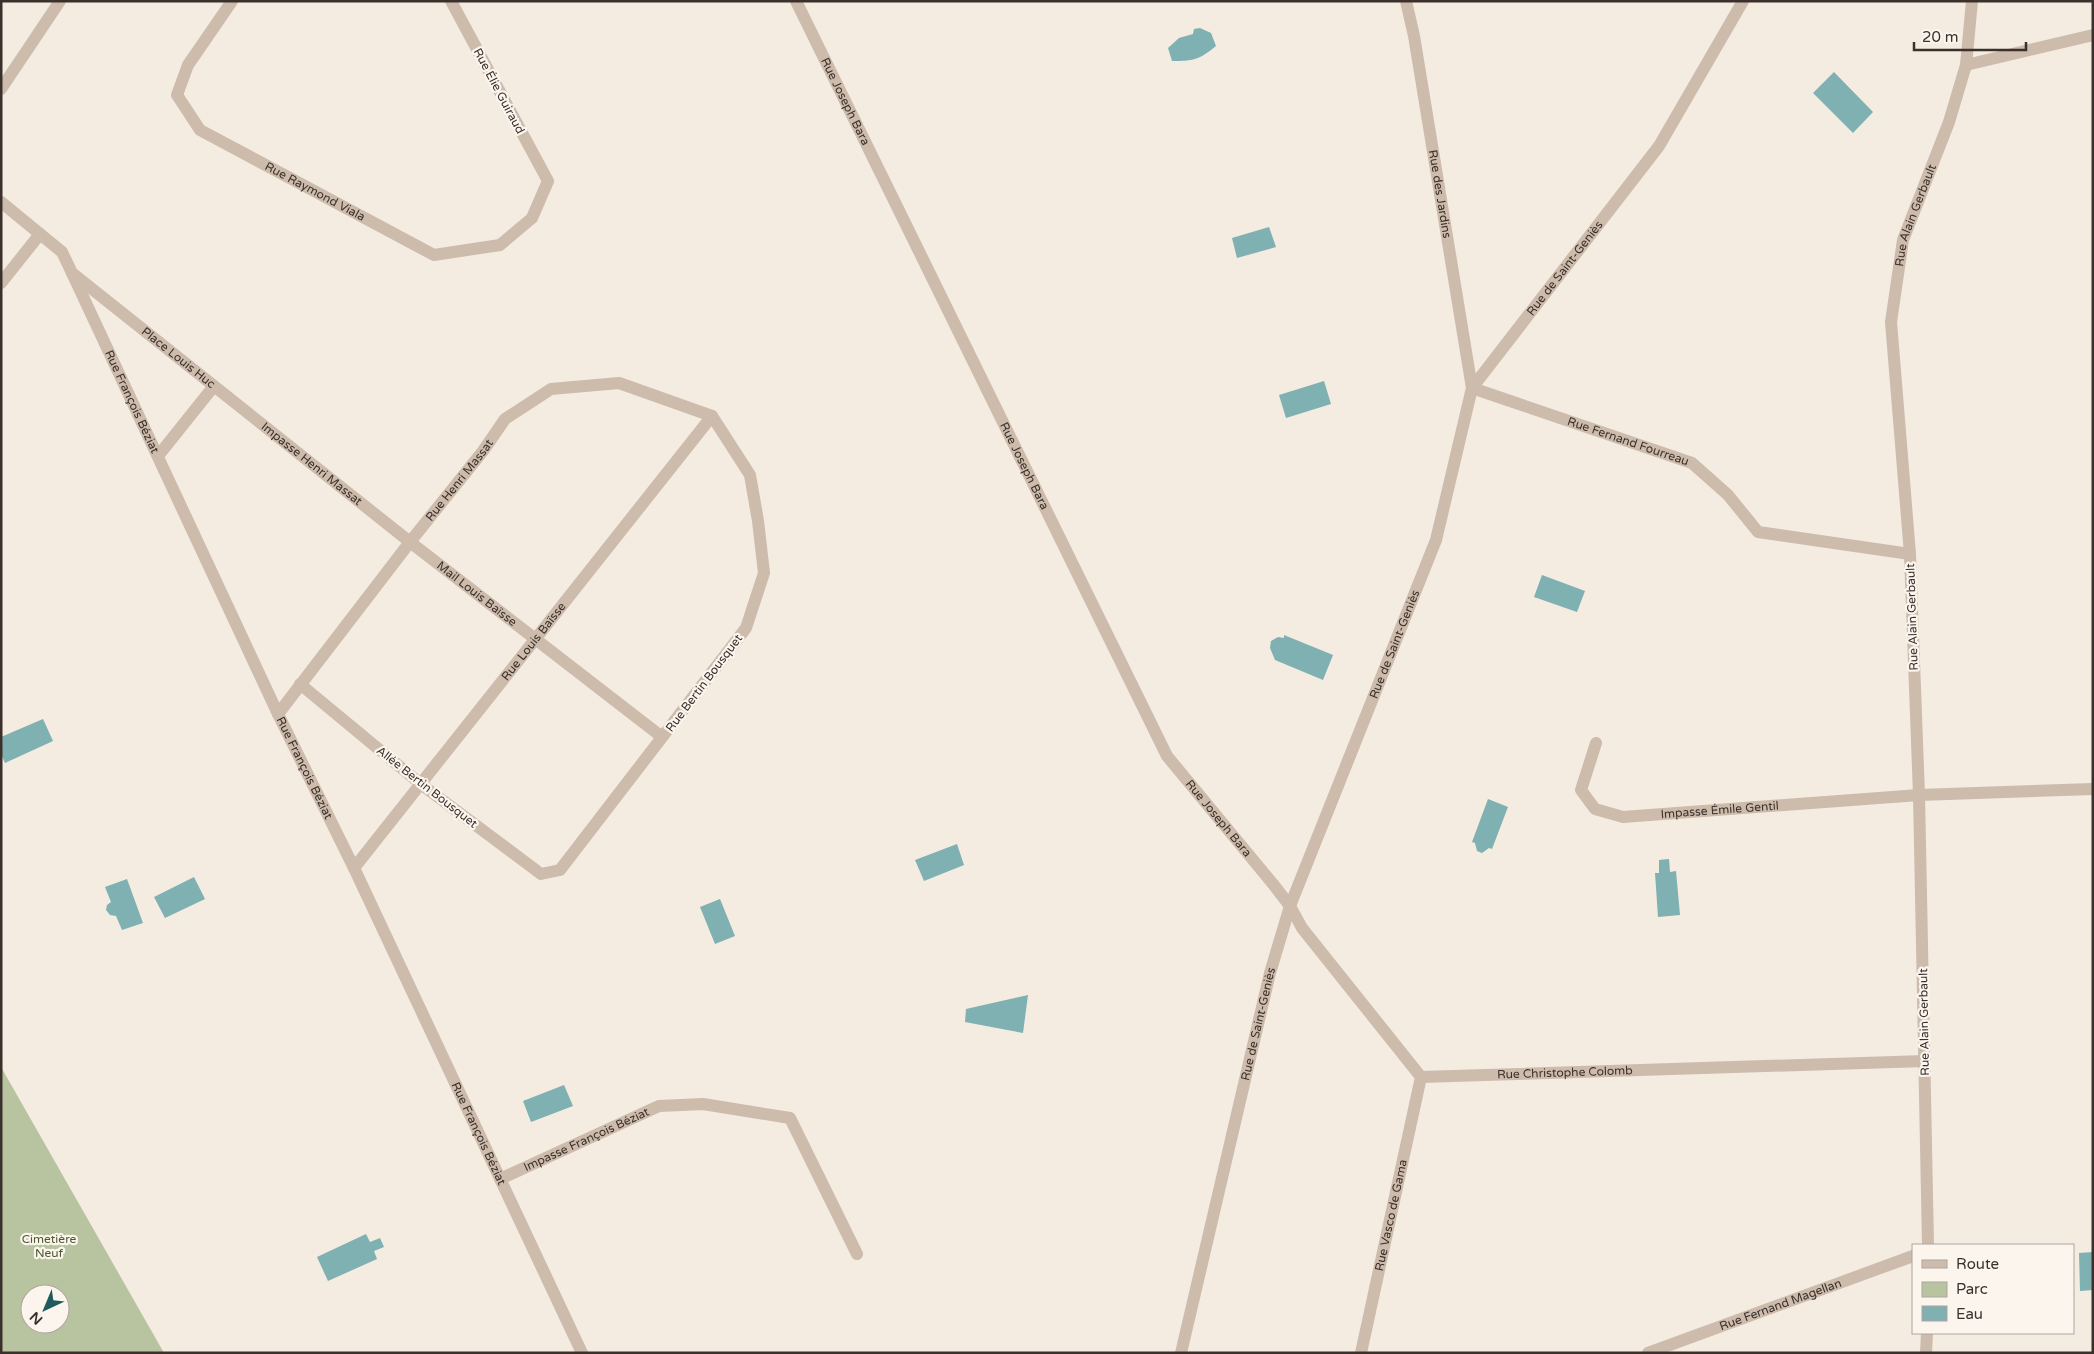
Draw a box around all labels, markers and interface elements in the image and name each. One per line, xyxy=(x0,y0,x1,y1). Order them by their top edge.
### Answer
scale bar xyxy=(1914,20,2026,52)
text: 20 m xyxy=(1922,28,1959,46)
street label: Rue Élie Guiraud xyxy=(471,46,527,136)
street label: Rue Joseph Bara xyxy=(818,55,873,148)
street label: Rue des Jardins xyxy=(1426,149,1454,239)
street label: Rue Raymond Viala xyxy=(263,159,368,224)
street label: Rue Alain Gerbault xyxy=(1892,162,1939,267)
street label: Rue de Saint-Geniès xyxy=(1524,218,1606,318)
street label: Place Louis Huc xyxy=(139,324,218,391)
street label: Rue François Béziat xyxy=(102,348,162,456)
street label: Rue Fernand Fourreau xyxy=(1566,414,1691,468)
street label: Impasse Henri Massat xyxy=(259,419,365,508)
street label: Rue Joseph Bara xyxy=(997,420,1052,512)
street label: Rue Henri Massat xyxy=(423,436,496,524)
street label: Mail Louis Baïsse xyxy=(434,558,520,629)
street label: Rue Alain Gerbault xyxy=(1903,563,1921,671)
street label: Rue de Saint-Geniès xyxy=(1366,588,1422,701)
street label: Rue Louis Baïsse xyxy=(498,599,569,683)
street label: Rue Bertin Bousquet xyxy=(663,631,745,734)
street label: Rue François Béziat xyxy=(273,714,336,822)
street label: Allée Bertin Bousquet xyxy=(374,743,481,831)
street label: Rue Joseph Bara xyxy=(1183,777,1254,860)
street label: Impasse Émile Gentil xyxy=(1660,798,1779,821)
street label: Rue de Saint-Geniès xyxy=(1238,965,1278,1082)
street label: Rue Alain Gerbault xyxy=(1916,968,1932,1076)
street label: Rue Christophe Colomb xyxy=(1497,1063,1633,1082)
street label: Rue François Béziat xyxy=(449,1080,509,1188)
street label: Impasse François Béziat xyxy=(521,1104,652,1174)
street label: Rue Vasco de Gama xyxy=(1372,1158,1410,1272)
park label: Cimetière Neuf xyxy=(22,1232,77,1260)
legend xyxy=(1912,1244,2074,1334)
text: Route xyxy=(1956,1255,1999,1273)
street label: Rue Fernand Magellan xyxy=(1717,1276,1843,1333)
text: Parc xyxy=(1956,1280,1988,1298)
north arrow xyxy=(20,1284,70,1334)
text: Eau xyxy=(1956,1305,1983,1323)
text: N xyxy=(26,1308,46,1328)

